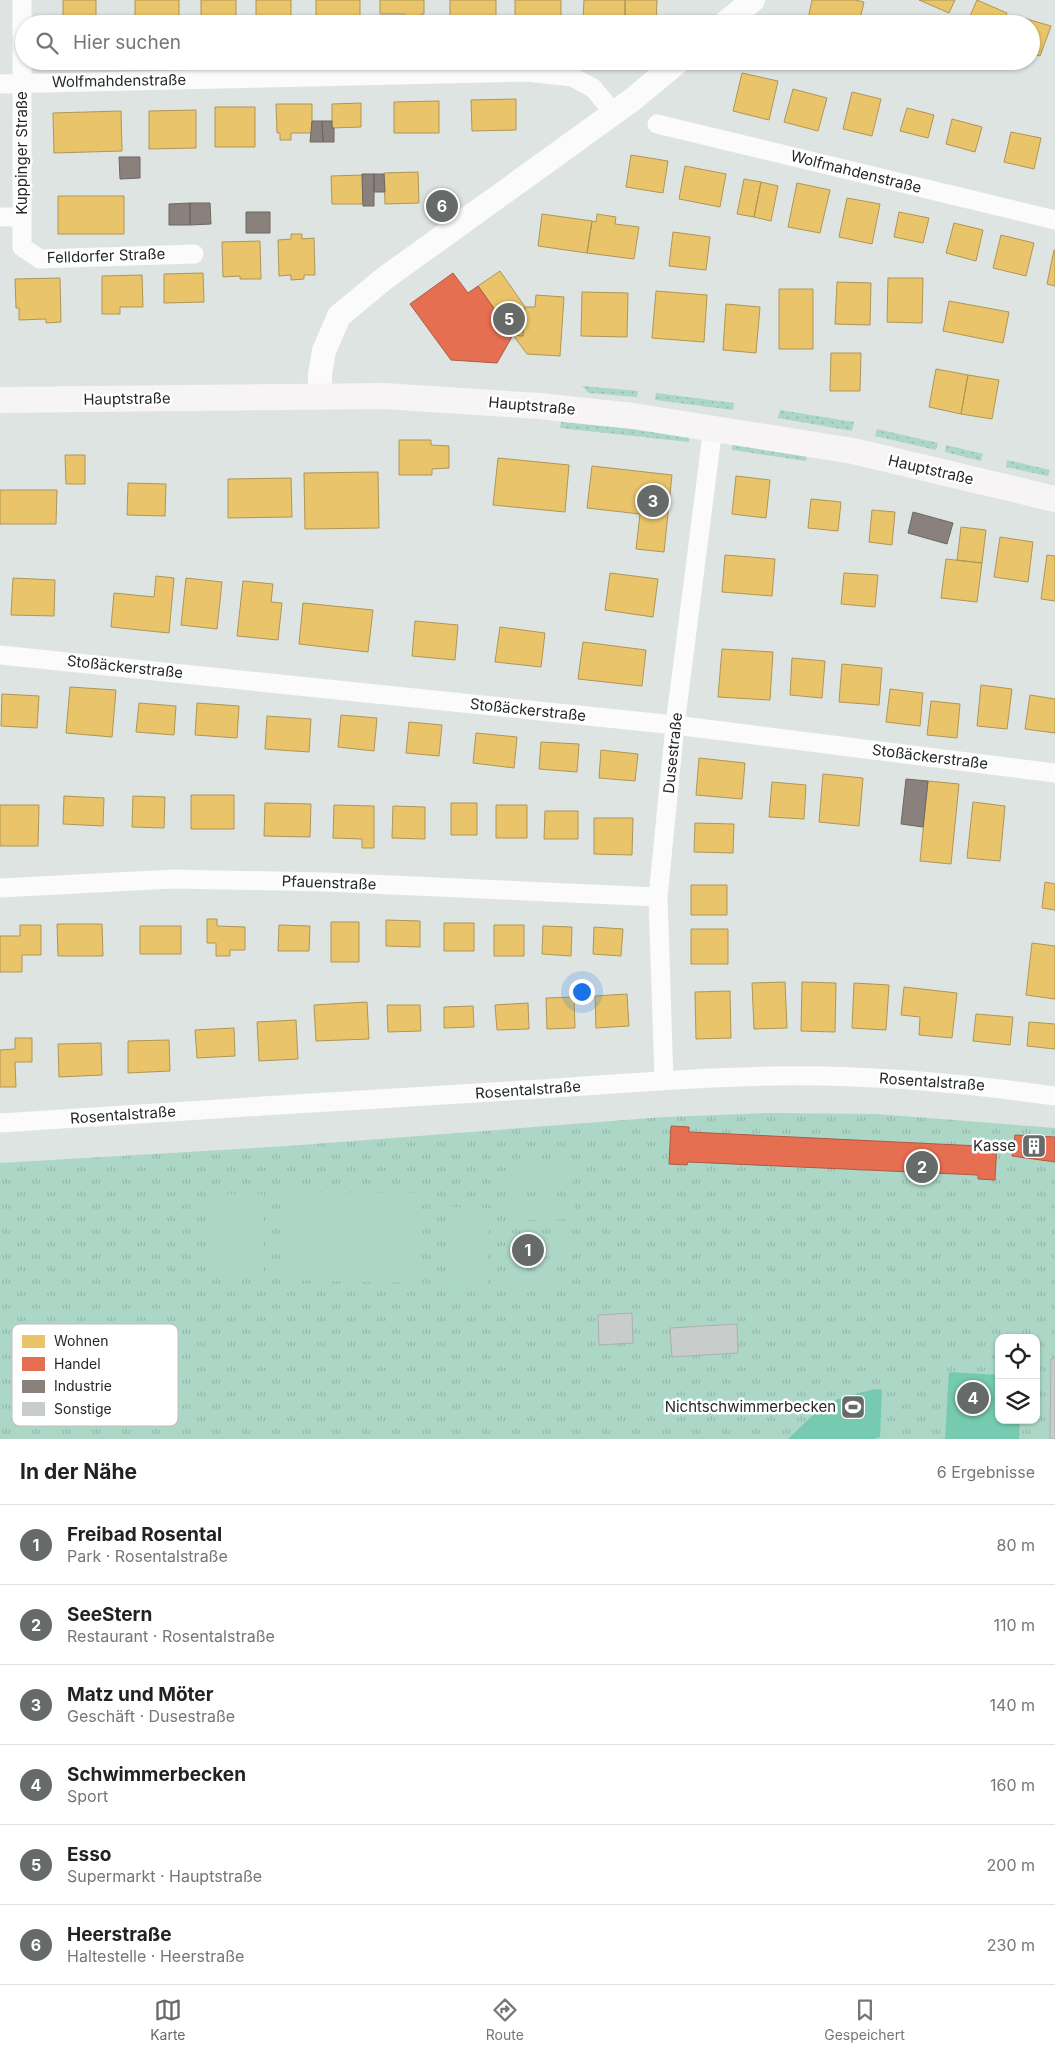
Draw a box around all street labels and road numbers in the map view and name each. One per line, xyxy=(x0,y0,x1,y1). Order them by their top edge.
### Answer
street label: Wolfmahdenstraße xyxy=(52,70,186,91)
street label: Kuppinger Straße xyxy=(12,91,31,215)
street label: Wolfmahdenstraße xyxy=(789,146,924,197)
street label: Felldorfer Straße xyxy=(46,244,166,267)
street label: Hauptstraße xyxy=(83,388,171,409)
street label: Hauptstraße xyxy=(488,392,576,419)
street label: Hauptstraße xyxy=(886,450,976,489)
street label: Stoßäckerstraße xyxy=(66,651,184,682)
street label: Stoßäckerstraße xyxy=(469,694,587,725)
street label: Dusestraße xyxy=(659,712,686,794)
street label: Stoßäckerstraße xyxy=(871,740,989,773)
street label: Pfauenstraße xyxy=(281,871,377,894)
street label: Rosentalstraße xyxy=(879,1068,986,1095)
street label: Rosentalstraße xyxy=(474,1076,581,1103)
street label: Rosentalstraße xyxy=(69,1101,176,1128)

